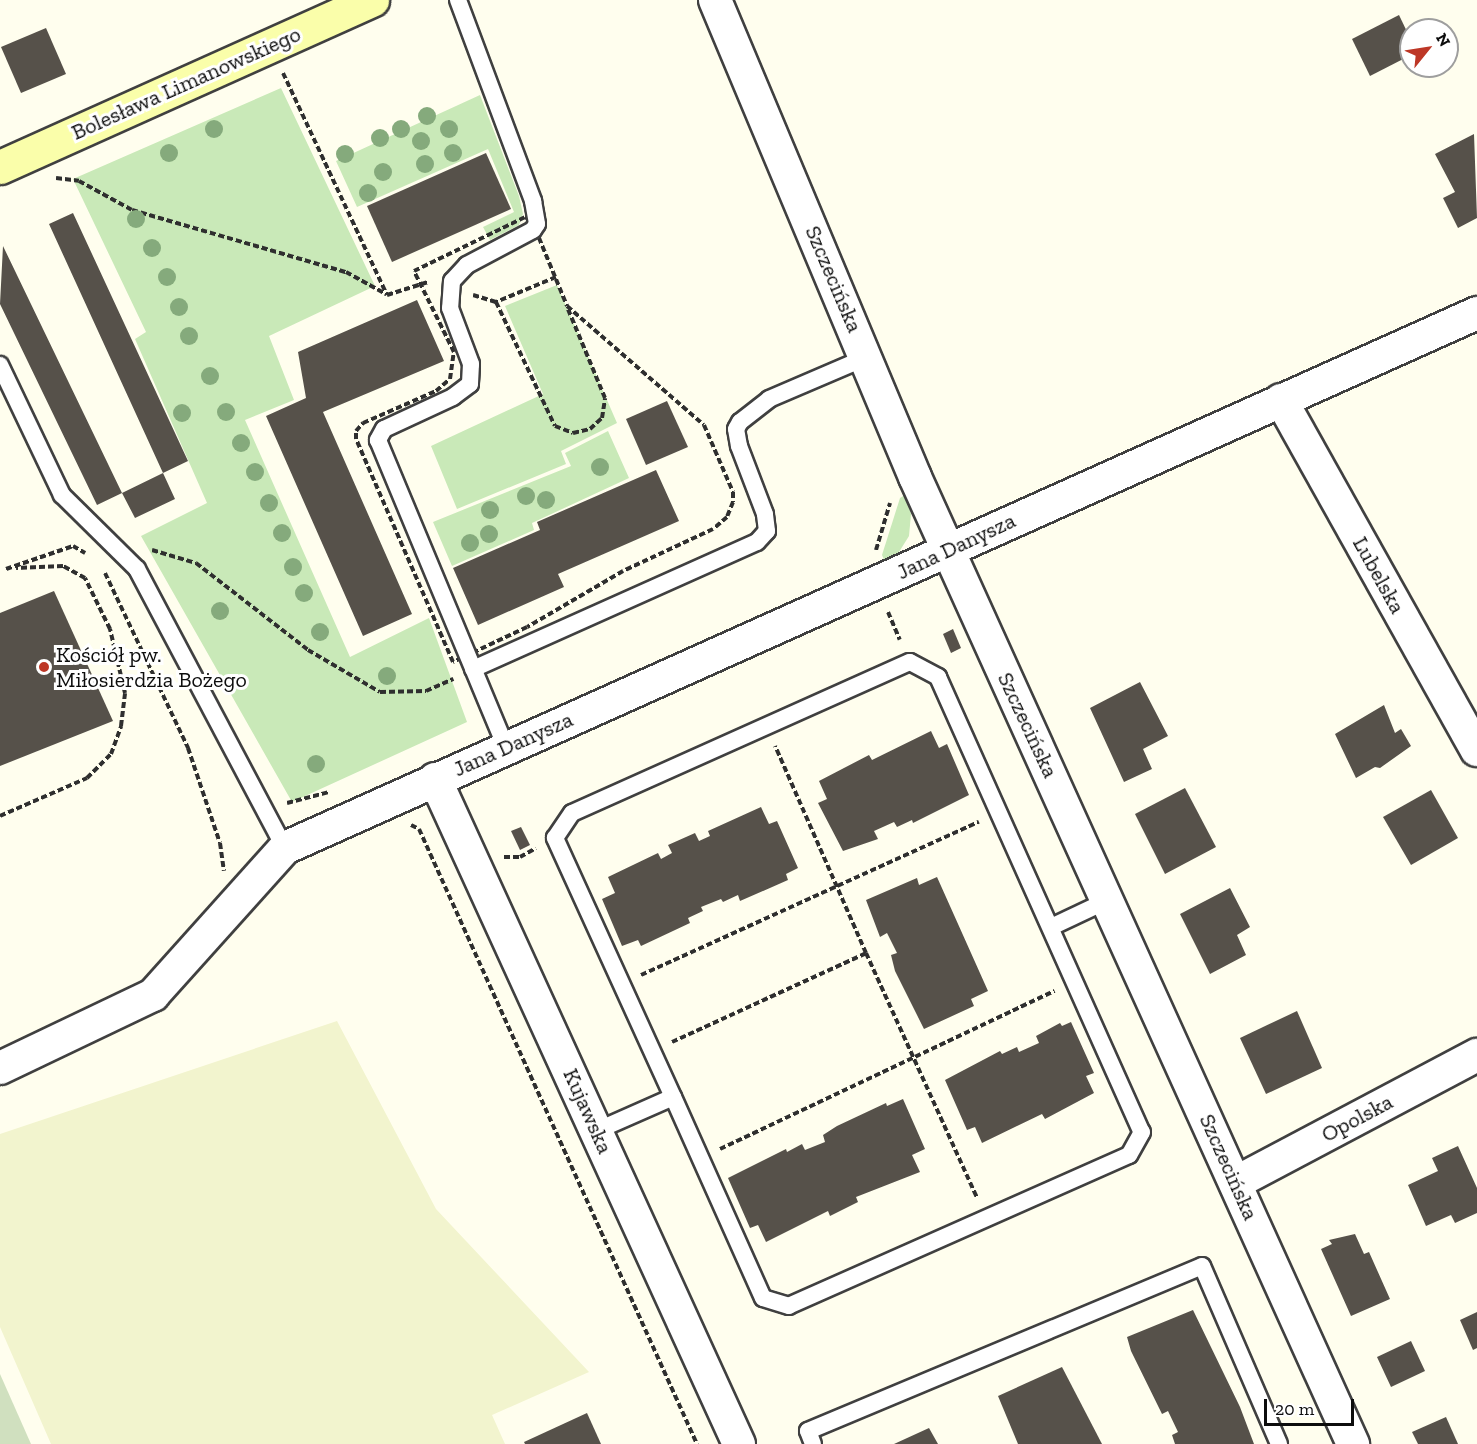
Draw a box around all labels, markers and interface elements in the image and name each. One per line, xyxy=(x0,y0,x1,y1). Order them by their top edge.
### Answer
north arrow xyxy=(1399,18,1459,78)
street label: Bolesława Limanowskiego xyxy=(67,20,305,146)
text: N xyxy=(1432,30,1455,50)
street label: Szczecińska xyxy=(800,222,868,336)
street label: Jana Danysza xyxy=(892,507,1020,585)
street label: Lubelska xyxy=(1347,532,1411,618)
place label: Kościół pw. Miłosierdzia Bożego xyxy=(56,641,247,692)
marker: Kościół pw. Miłosierdzia Bożego xyxy=(37,660,51,674)
street label: Szczecińska xyxy=(992,668,1064,782)
street label: Jana Danysza xyxy=(449,706,577,782)
street label: Kujawska xyxy=(558,1064,618,1158)
street label: Opolska xyxy=(1317,1088,1397,1148)
street label: Szczecińska xyxy=(1194,1110,1264,1224)
scale bar xyxy=(1267,1387,1357,1425)
text: 20 m xyxy=(1275,1398,1314,1420)

